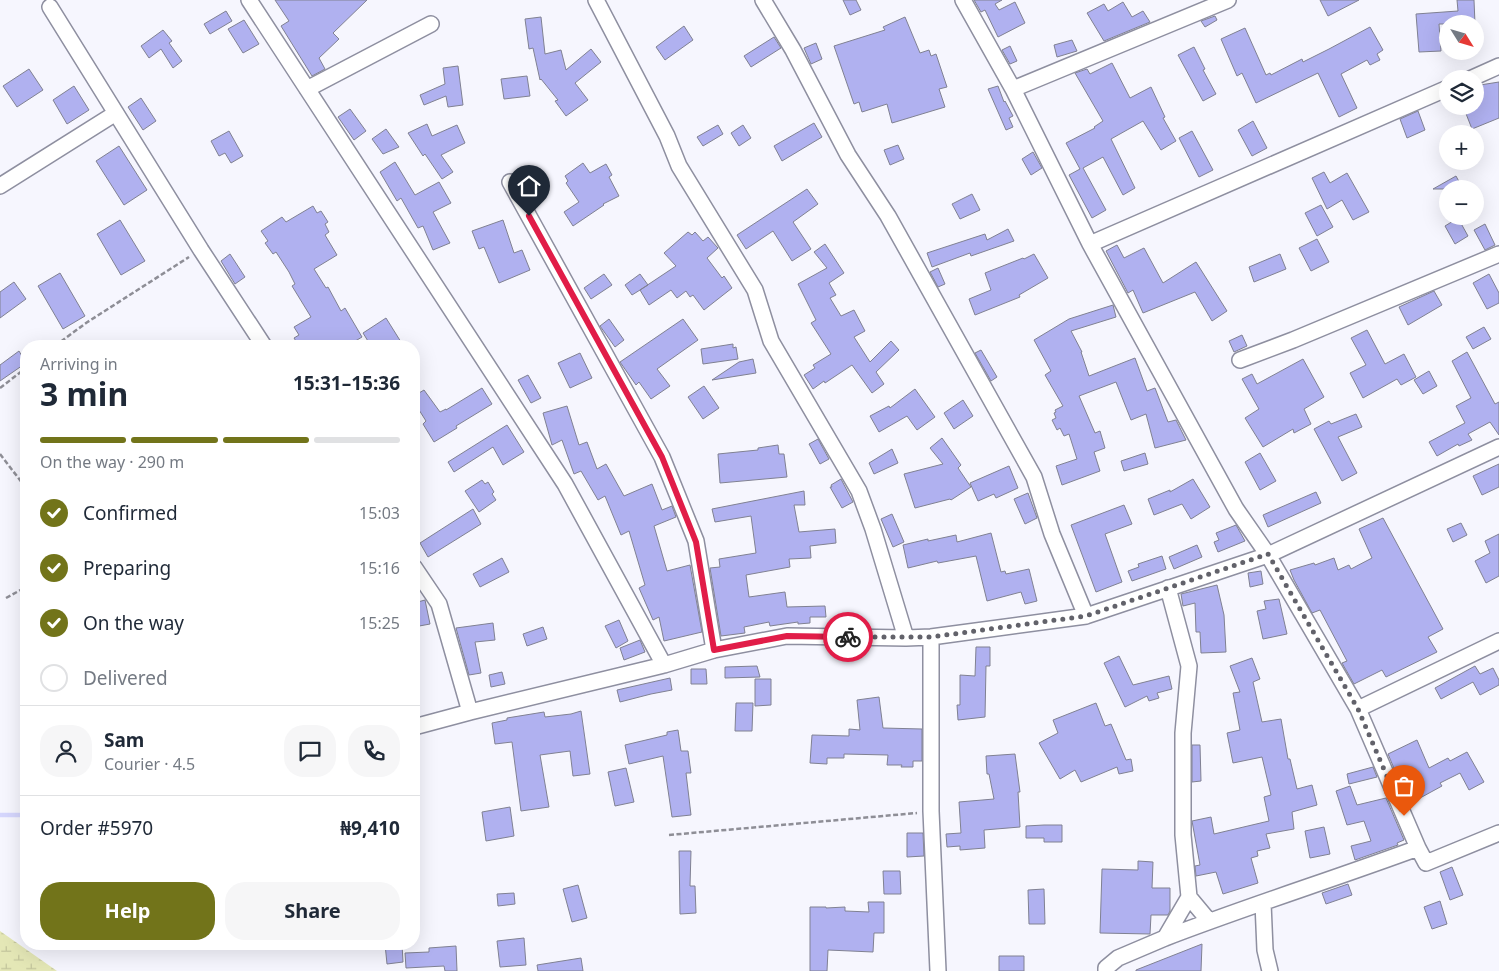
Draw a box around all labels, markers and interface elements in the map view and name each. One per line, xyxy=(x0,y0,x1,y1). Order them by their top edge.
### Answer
north arrow xyxy=(1439,15,1484,60)
map controls xyxy=(1439,15,1484,225)
button: layers xyxy=(1439,70,1484,115)
button: + xyxy=(1439,125,1484,170)
pin xyxy=(508,165,550,216)
icon: home xyxy=(515,172,543,200)
button: − xyxy=(1439,180,1484,225)
text: Arriving in xyxy=(40,353,118,375)
text: 15:31–15:36 xyxy=(293,370,400,396)
text: 3 min xyxy=(40,372,128,415)
text: On the way · 290 m xyxy=(40,451,184,473)
icon: check xyxy=(40,499,68,527)
text: Confirmed xyxy=(83,500,178,526)
text: 15:03 xyxy=(359,502,400,524)
icon: check xyxy=(40,554,68,582)
text: Preparing xyxy=(83,555,171,581)
text: 15:16 xyxy=(359,557,400,579)
icon: check xyxy=(40,609,68,637)
text: On the way xyxy=(83,610,184,636)
text: 15:25 xyxy=(359,612,400,634)
courier xyxy=(823,612,873,662)
icon: bike xyxy=(834,623,862,651)
text: Delivered xyxy=(83,665,168,691)
button: person xyxy=(40,725,92,777)
button: chat xyxy=(284,725,336,777)
button: phone xyxy=(348,725,400,777)
text: Sam xyxy=(104,727,144,753)
text: Courier · 4.5 xyxy=(104,753,195,775)
pin xyxy=(1383,765,1425,816)
icon: bag xyxy=(1390,772,1418,800)
text: Order #5970 xyxy=(40,815,153,841)
text: ₦9,410 xyxy=(340,815,400,841)
button: Help xyxy=(40,882,215,940)
button: Share xyxy=(225,882,400,940)

